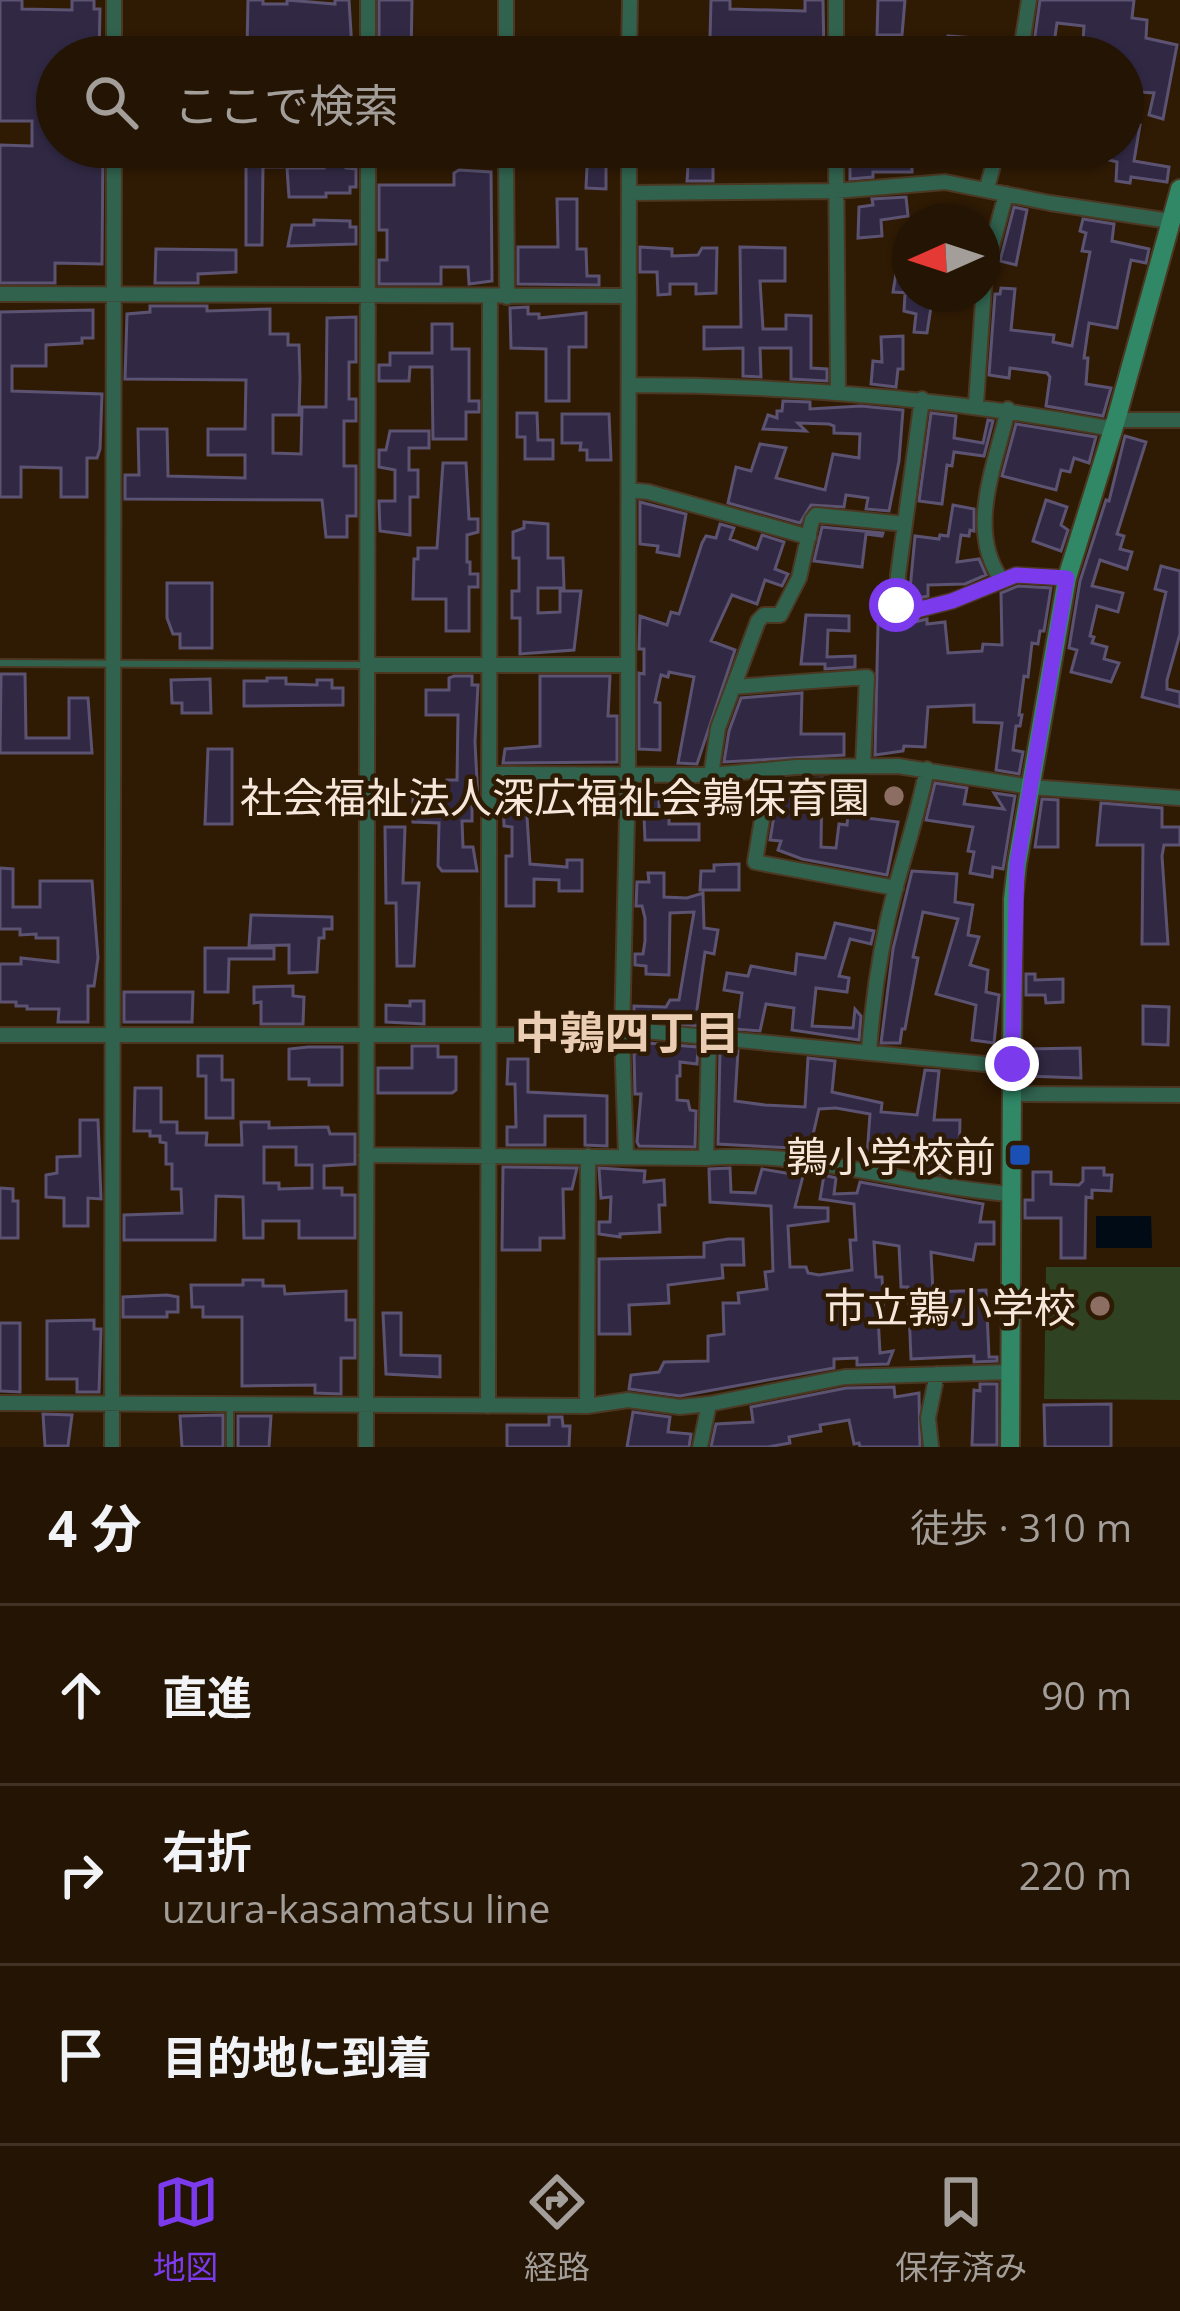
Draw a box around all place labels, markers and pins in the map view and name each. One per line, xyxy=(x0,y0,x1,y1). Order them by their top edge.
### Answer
place label: 社会福祉法人深広福祉会鶉保育園 xyxy=(240,768,870,825)
marker: 社会福祉法人深広福祉会鶉保育園 xyxy=(881,783,907,809)
place label: 鶉小学校前 xyxy=(786,1127,996,1184)
marker: 鶉小学校前 xyxy=(1007,1142,1033,1168)
place label: 市立鶉小学校 xyxy=(824,1278,1076,1335)
marker: 市立鶉小学校 xyxy=(1087,1293,1113,1319)

